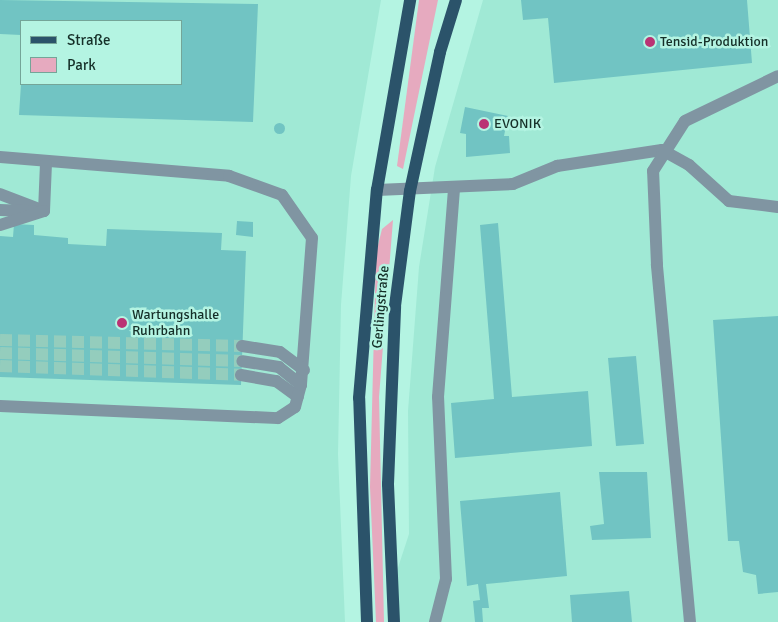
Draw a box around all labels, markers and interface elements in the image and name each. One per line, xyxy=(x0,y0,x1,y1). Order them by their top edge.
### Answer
legend xyxy=(20,20,182,85)
text: Straße xyxy=(67,31,111,49)
place label: Tensid-Produktion xyxy=(660,34,768,50)
marker: Tensid-Produktion xyxy=(644,36,656,48)
text: Park xyxy=(67,56,96,74)
place label: EVONIK xyxy=(494,116,541,132)
marker: EVONIK xyxy=(478,118,490,130)
street label: Gerlingstraße xyxy=(369,265,393,349)
place label: Wartungshalle Ruhrbahn xyxy=(132,307,219,340)
marker: Wartungshalle Ruhrbahn xyxy=(116,317,128,329)

